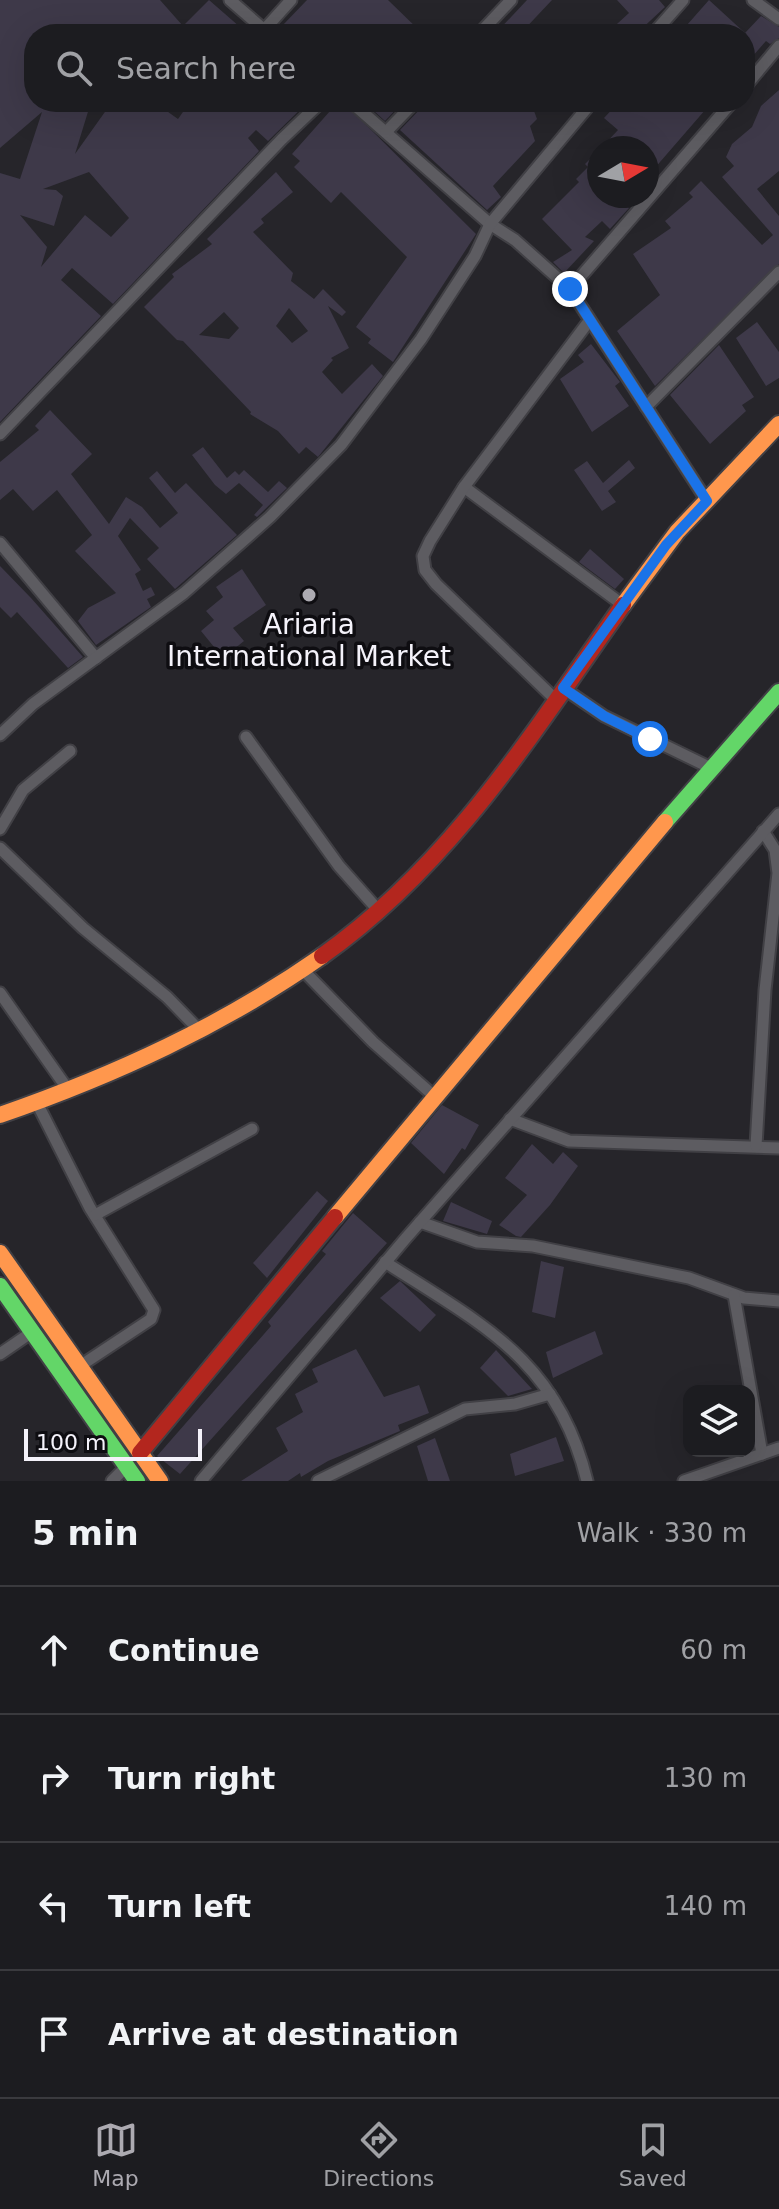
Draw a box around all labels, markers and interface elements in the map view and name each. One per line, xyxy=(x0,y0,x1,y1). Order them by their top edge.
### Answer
search box xyxy=(24,24,755,112)
icon: search xyxy=(52,46,96,90)
text: Search here xyxy=(116,51,296,86)
north arrow xyxy=(587,136,659,208)
route end xyxy=(552,271,588,307)
marker: Ariaria International Market xyxy=(300,586,318,604)
place label: Ariaria International Market xyxy=(167,608,451,673)
route start xyxy=(632,721,668,757)
map controls xyxy=(683,1385,755,1457)
button: layers xyxy=(683,1385,755,1457)
scale bar xyxy=(24,1425,202,1461)
text: 100 m xyxy=(36,1430,106,1455)
text: 5 min xyxy=(32,1513,139,1553)
text: Walk · 330 m xyxy=(577,1518,747,1548)
icon: ahead xyxy=(32,1628,76,1672)
text: Continue xyxy=(108,1633,260,1668)
text: 60 m xyxy=(680,1635,747,1665)
icon: right xyxy=(32,1756,76,1800)
text: Turn right xyxy=(108,1761,275,1796)
text: 130 m xyxy=(664,1763,747,1793)
icon: left xyxy=(32,1884,76,1928)
text: Turn left xyxy=(108,1889,251,1924)
text: 140 m xyxy=(664,1891,747,1921)
icon: arrive xyxy=(32,2012,76,2056)
text: Arrive at destination xyxy=(108,2017,459,2052)
tab: Map xyxy=(92,2118,139,2191)
tab: Directions xyxy=(323,2118,434,2191)
tab: Saved xyxy=(619,2118,687,2191)

